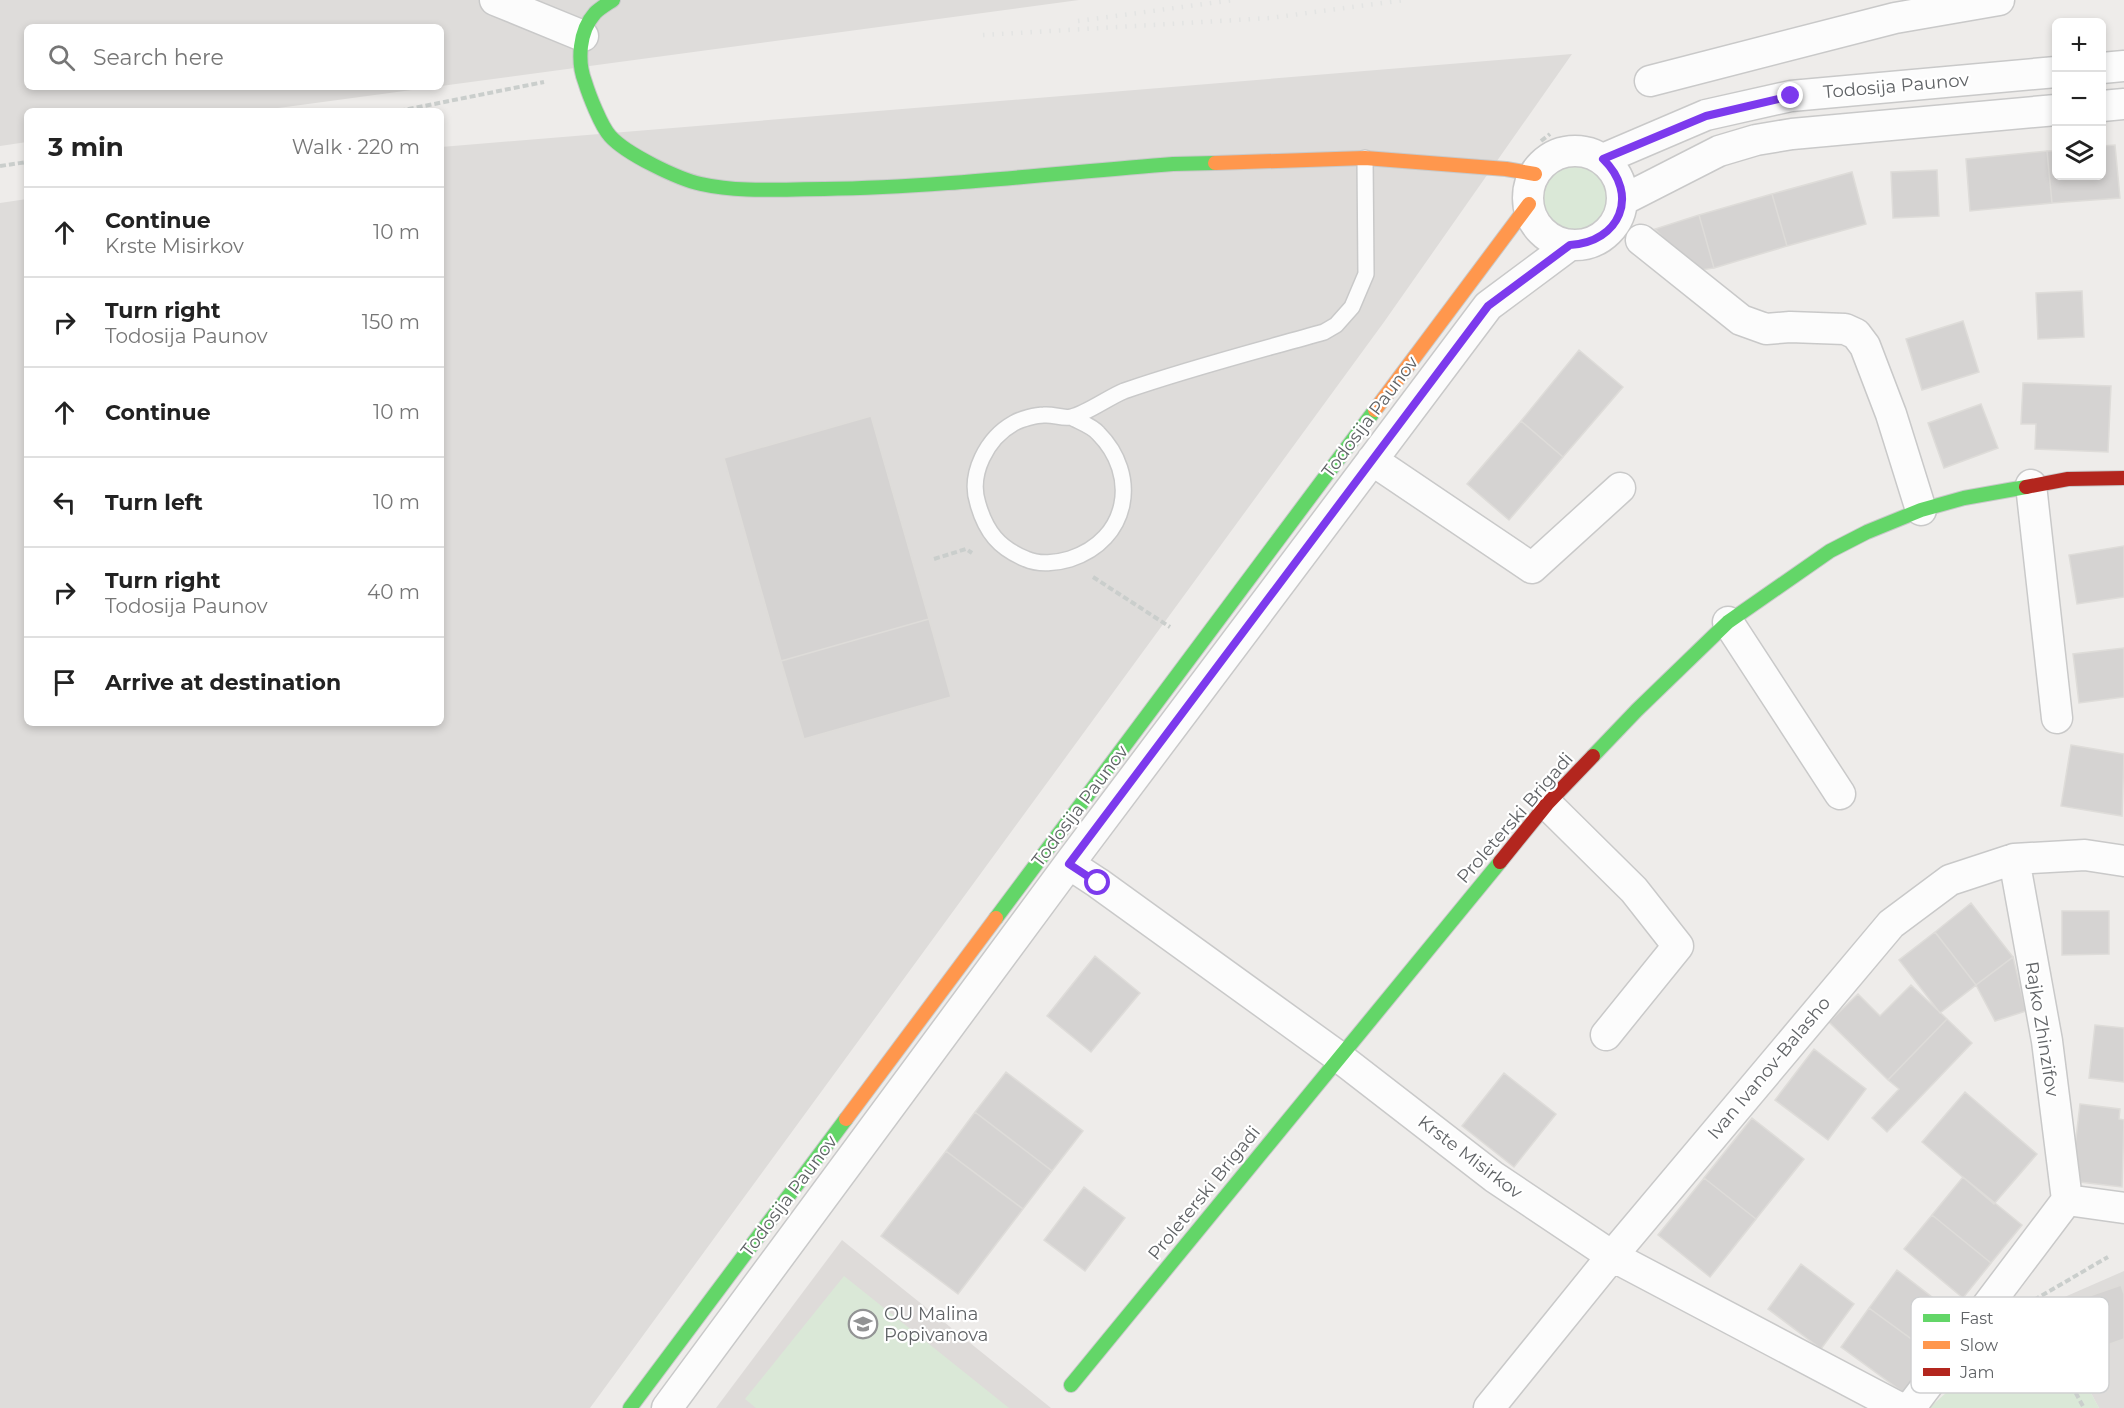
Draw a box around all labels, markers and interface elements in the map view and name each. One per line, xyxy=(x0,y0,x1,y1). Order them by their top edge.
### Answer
map controls xyxy=(2052,18,2106,180)
button: + xyxy=(2052,18,2106,72)
search box xyxy=(24,24,444,90)
icon: search xyxy=(45,41,78,74)
text: Search here xyxy=(93,44,224,71)
street label: Todosija Paunov xyxy=(1822,69,1970,103)
button: − xyxy=(2052,72,2106,126)
route end xyxy=(1777,82,1803,108)
button: layers xyxy=(2052,126,2106,180)
text: 3 min xyxy=(48,131,124,163)
text: Walk · 220 m xyxy=(292,135,420,159)
text: Continue xyxy=(105,207,211,234)
icon: ahead xyxy=(48,216,81,249)
text: 10 m xyxy=(373,220,420,244)
text: Krste Misirkov xyxy=(105,234,244,258)
text: Turn right xyxy=(105,297,220,324)
icon: right xyxy=(48,306,81,339)
text: 150 m xyxy=(362,310,420,334)
text: Todosija Paunov xyxy=(105,324,268,348)
street label: Todosija Paunov xyxy=(1317,352,1423,482)
icon: ahead xyxy=(48,396,81,429)
text: Continue xyxy=(105,399,211,426)
text: 10 m xyxy=(373,400,420,424)
icon: left xyxy=(48,486,81,519)
text: Turn left xyxy=(105,489,203,516)
text: 10 m xyxy=(373,490,420,514)
text: Turn right xyxy=(105,567,220,594)
icon: right xyxy=(48,576,81,609)
text: 40 m xyxy=(367,580,420,604)
text: Todosija Paunov xyxy=(105,594,268,618)
icon: arrive xyxy=(48,666,81,699)
text: Arrive at destination xyxy=(105,669,341,696)
street label: Todosija Paunov xyxy=(1027,741,1133,871)
street label: Proleterski Brigadi xyxy=(1452,748,1578,888)
route start xyxy=(1084,869,1110,895)
street label: Rajko Zhinzifov xyxy=(2020,960,2064,1098)
street label: Ivan Ivanov-Balasho xyxy=(1703,992,1835,1144)
street label: Krste Misirkov xyxy=(1413,1111,1527,1204)
street label: Proleterski Brigadi xyxy=(1143,1122,1265,1264)
street label: Todosija Paunov xyxy=(736,1131,842,1261)
legend xyxy=(1911,1297,2109,1393)
place label: OU Malina Popivanova xyxy=(884,1303,988,1346)
school or university icon: OU Malina Popivanova xyxy=(847,1308,879,1340)
text: Fast xyxy=(1960,1309,1994,1328)
text: Slow xyxy=(1960,1336,1998,1355)
text: Jam xyxy=(1959,1363,1994,1382)

